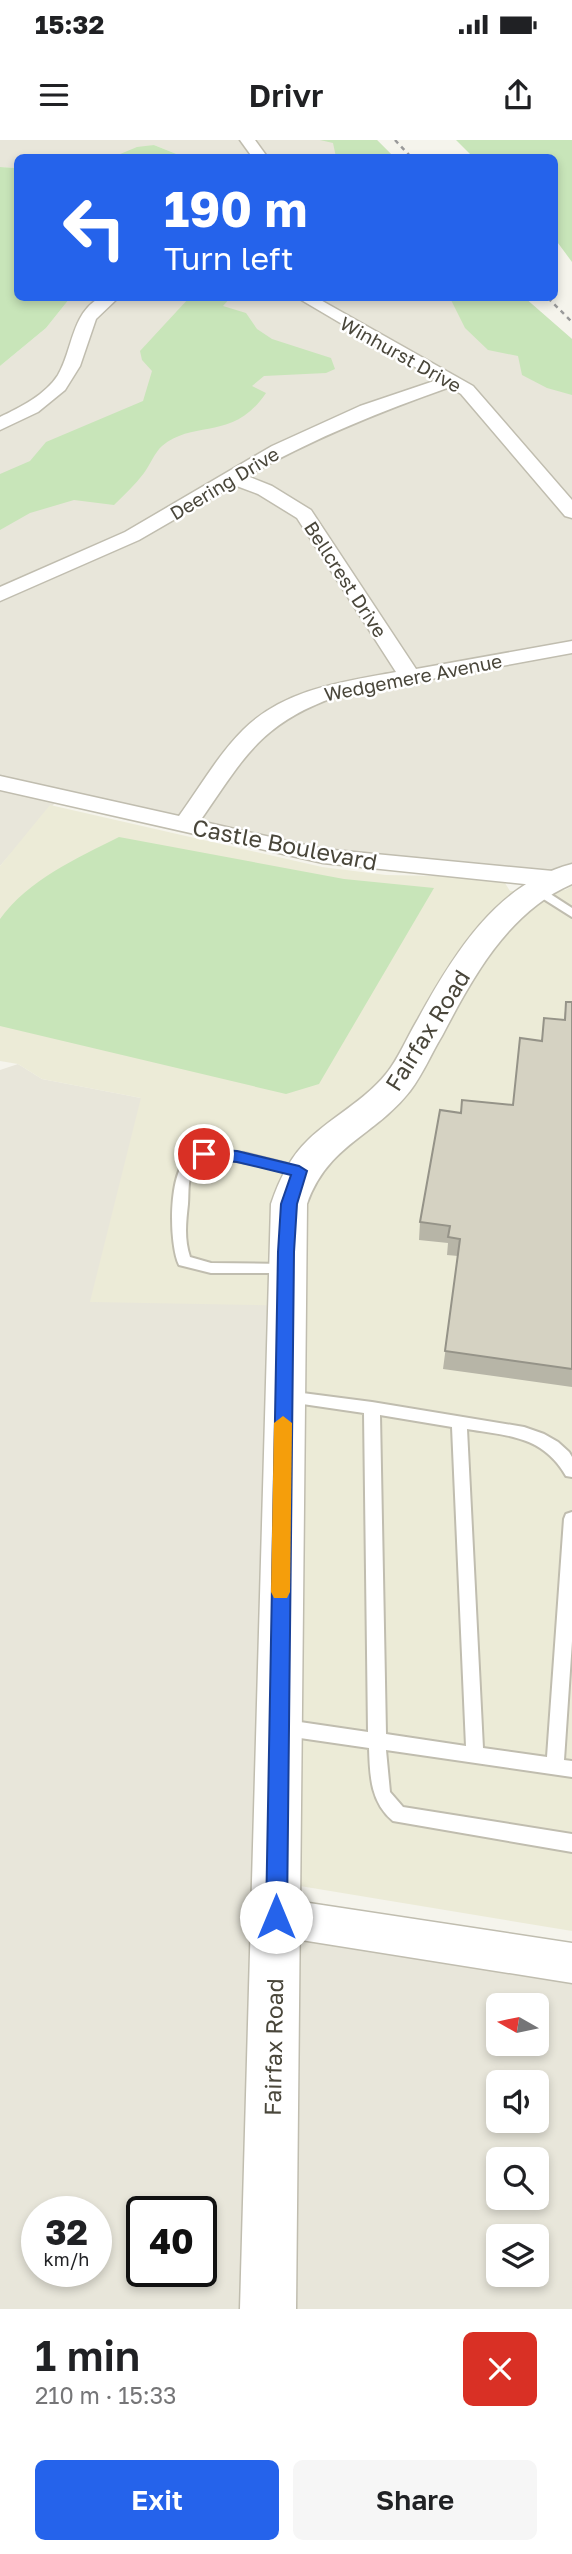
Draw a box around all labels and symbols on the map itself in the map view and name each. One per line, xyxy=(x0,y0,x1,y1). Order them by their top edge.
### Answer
street label: Winhurst Drive xyxy=(336,311,466,397)
street label: Deering Drive xyxy=(165,441,283,525)
street label: Bellcrest Drive xyxy=(300,517,392,641)
street label: Wedgemere Avenue xyxy=(322,648,504,706)
street label: Castle Boulevard xyxy=(190,812,380,876)
street label: Fairfax Road xyxy=(379,964,475,1096)
pin xyxy=(174,1124,234,1184)
position arrow xyxy=(239,1880,313,1954)
street label: Fairfax Road xyxy=(258,1978,288,2116)
north arrow xyxy=(486,1993,550,2056)
speed limit sign: 40 xyxy=(126,2196,217,2287)

